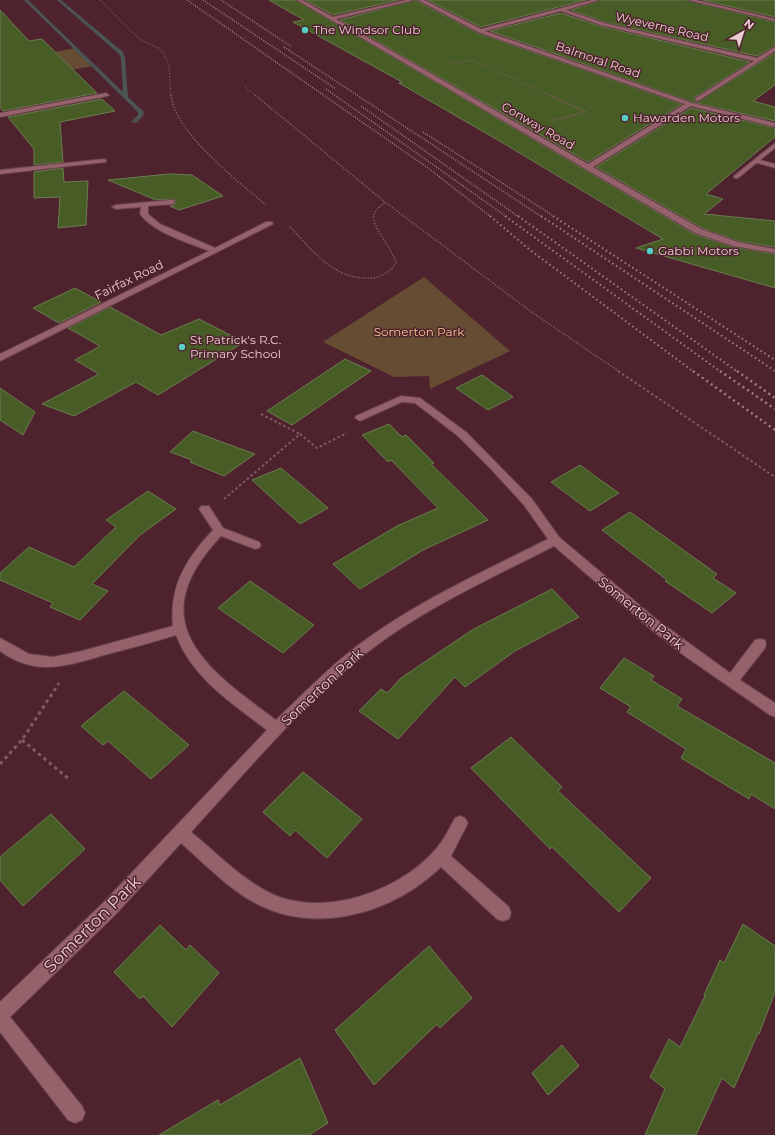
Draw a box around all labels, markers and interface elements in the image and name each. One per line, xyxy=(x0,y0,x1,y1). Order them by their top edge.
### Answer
street label: Wyeverne Road xyxy=(614,9,710,45)
north arrow xyxy=(723,12,763,52)
text: N xyxy=(741,16,757,32)
place label: The Windsor Club xyxy=(313,22,420,37)
marker: The Windsor Club xyxy=(300,25,310,35)
street label: Balmoral Road xyxy=(554,38,643,81)
street label: Conway Road xyxy=(499,99,577,153)
place label: Hawarden Motors xyxy=(633,110,740,125)
marker: Hawarden Motors xyxy=(620,113,630,123)
place label: Gabbi Motors xyxy=(658,243,739,258)
marker: Gabbi Motors xyxy=(645,246,655,256)
street label: Fairfax Road xyxy=(92,256,166,303)
park label: Somerton Park xyxy=(374,324,465,339)
place label: St Patrick's R.C. Primary School xyxy=(190,332,281,361)
marker: St Patrick's R.C. Primary School xyxy=(177,342,187,352)
street label: Somerton Park xyxy=(594,573,688,654)
street label: Somerton Park xyxy=(277,644,367,730)
street label: Somerton Park xyxy=(39,871,145,977)

